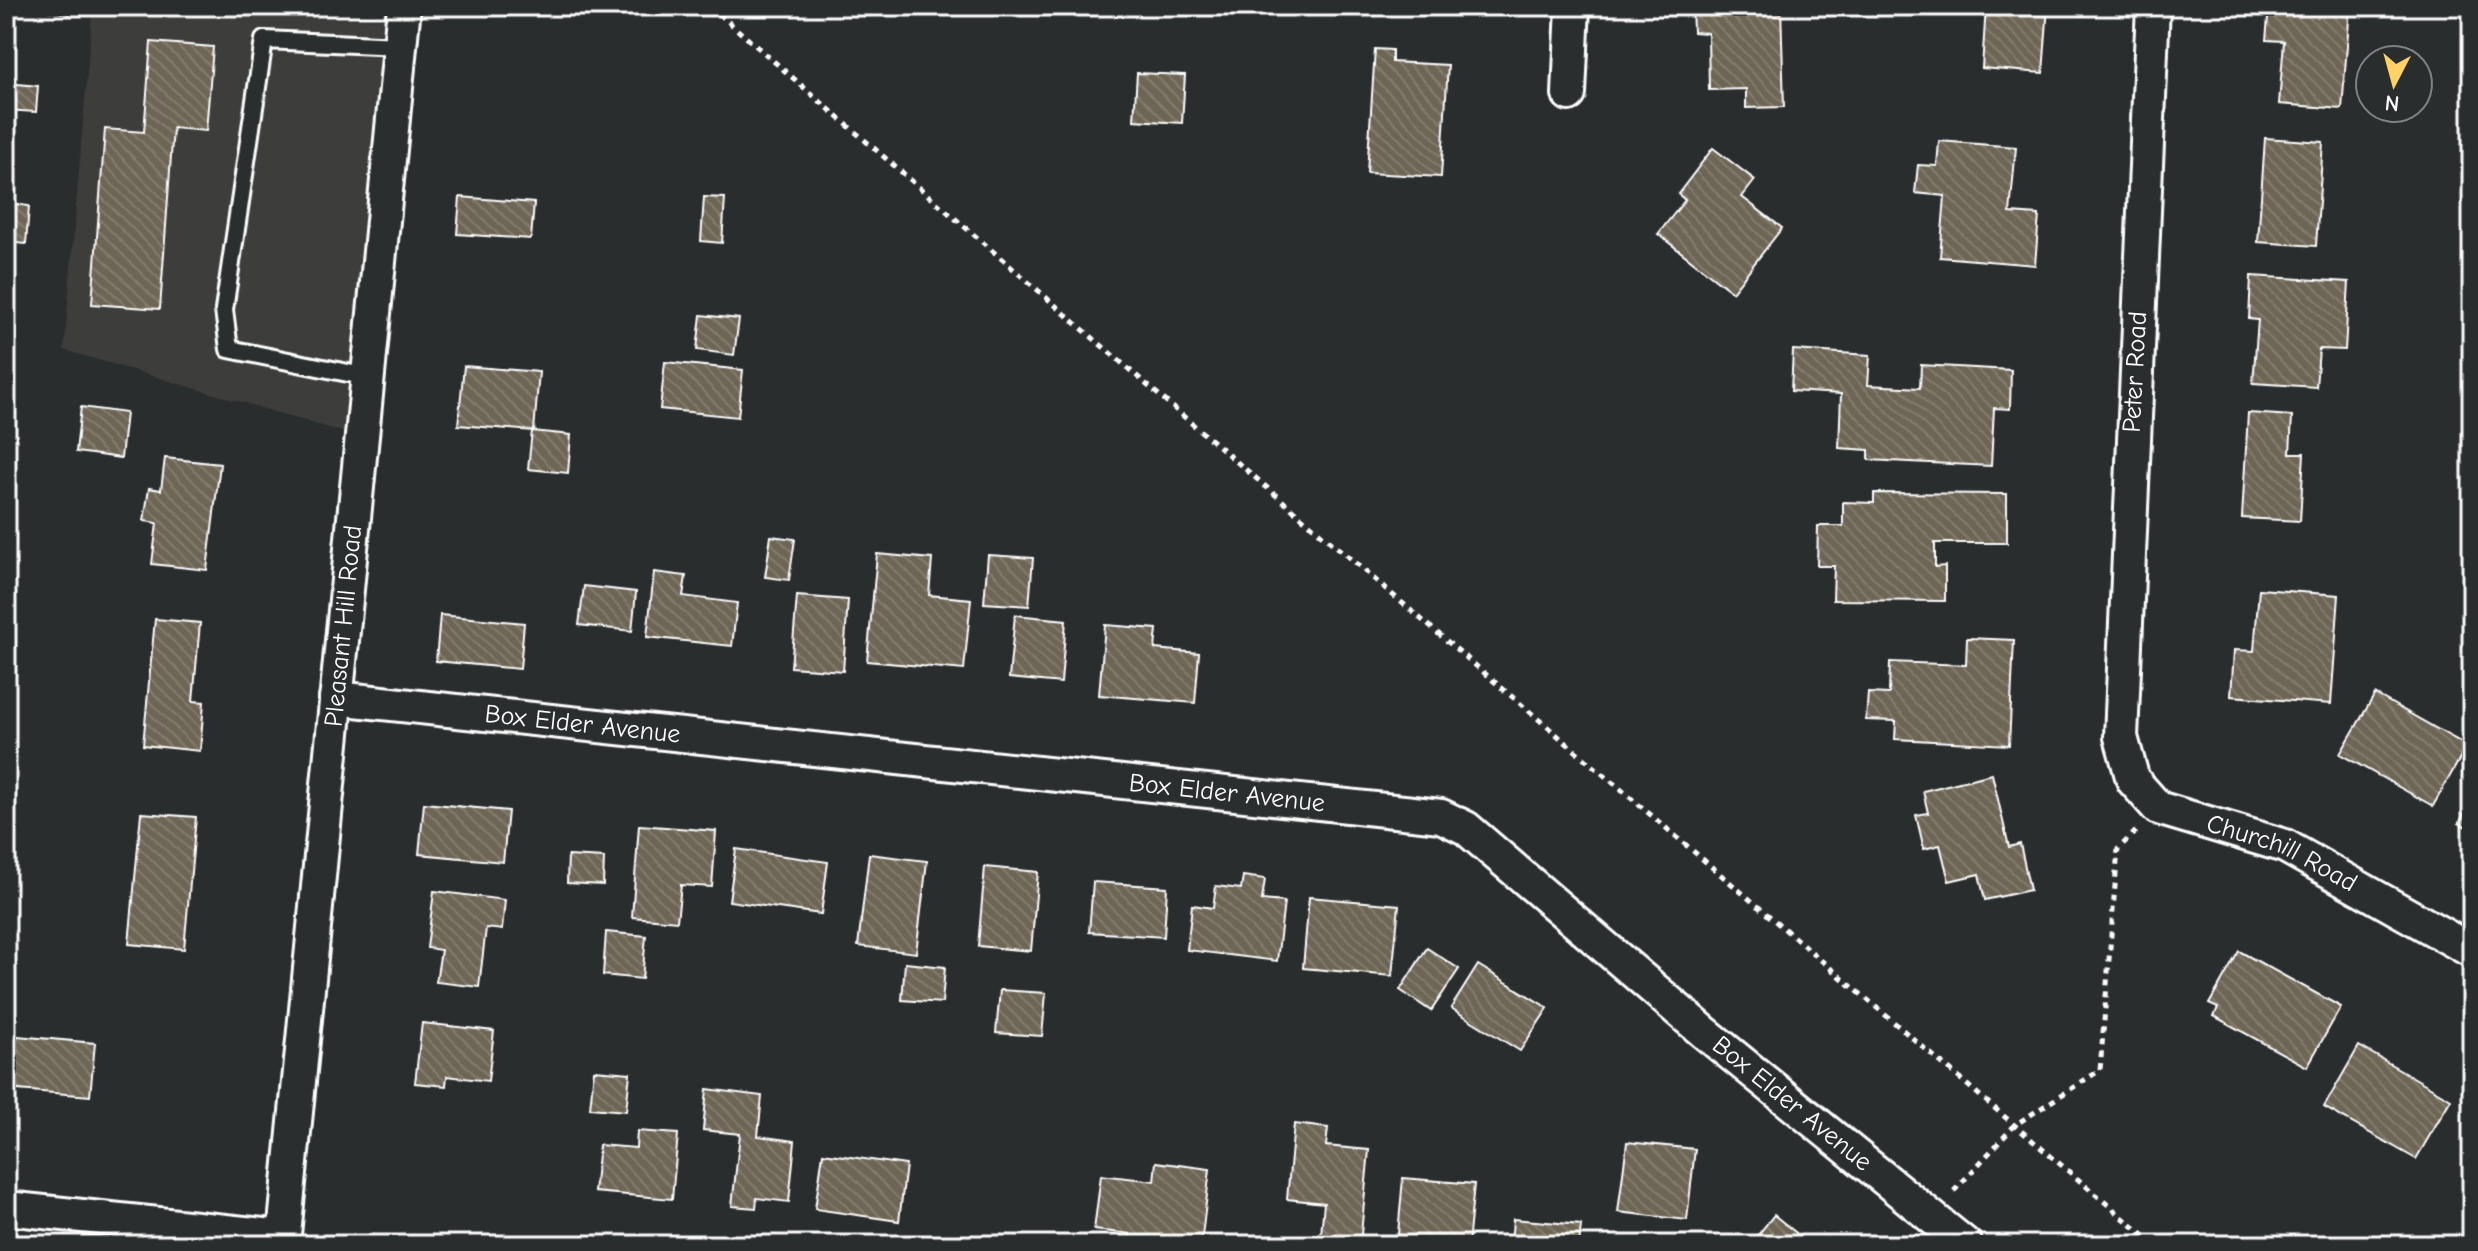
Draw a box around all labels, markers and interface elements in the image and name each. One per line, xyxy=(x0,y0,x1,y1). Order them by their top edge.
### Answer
north arrow xyxy=(2354,44,2434,124)
text: N xyxy=(2384,89,2401,117)
street label: Peter Road xyxy=(2117,311,2153,433)
street label: Pleasant Hill Road xyxy=(319,524,368,728)
street label: Box Elder Avenue xyxy=(483,699,682,750)
street label: Box Elder Avenue xyxy=(1128,768,1326,818)
street label: Churchill Road xyxy=(2203,808,2362,898)
street label: Box Elder Avenue xyxy=(1706,1030,1878,1177)

